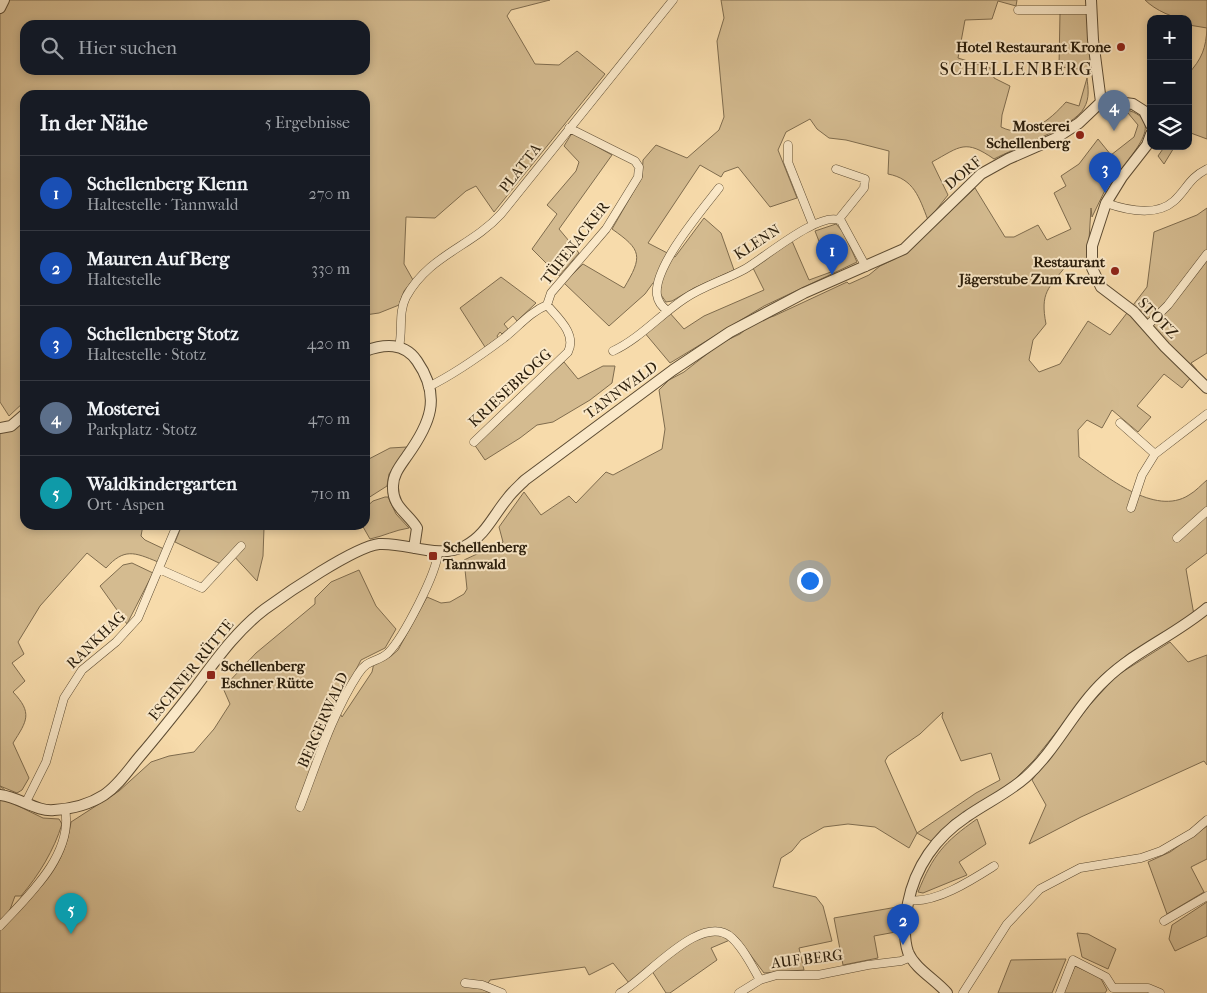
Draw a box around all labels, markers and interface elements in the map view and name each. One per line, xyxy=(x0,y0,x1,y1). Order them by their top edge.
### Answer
map controls xyxy=(1147,15,1192,150)
button: + xyxy=(1147,15,1192,60)
search box xyxy=(20,20,370,75)
icon: search xyxy=(38,34,66,62)
text: Hier suchen xyxy=(78,37,177,59)
place label: Hotel Restaurant Krone xyxy=(956,38,1112,56)
marker: Hotel Restaurant Krone xyxy=(1115,41,1127,53)
district label: SCHELLENBERG xyxy=(940,59,1092,80)
button: − xyxy=(1147,60,1192,105)
pin: 4 xyxy=(1098,90,1130,131)
button: layers xyxy=(1147,105,1192,150)
text: In der Nähe xyxy=(40,111,148,135)
text: 5 Ergebnisse xyxy=(265,113,350,132)
place label: Mosterei Schellenberg xyxy=(986,117,1071,152)
marker: Mosterei Schellenberg xyxy=(1074,129,1086,141)
street label: PLATTA xyxy=(495,140,545,196)
pin: 3 xyxy=(1089,152,1121,193)
street label: DORF xyxy=(941,153,985,193)
text: Schellenberg Klenn xyxy=(87,173,248,195)
text: 1 xyxy=(53,184,59,203)
text: 270 m xyxy=(309,184,350,203)
text: Haltestelle · Tannwald xyxy=(87,195,238,214)
street label: TÜFENACKER xyxy=(537,197,614,288)
street label: KLENN xyxy=(730,220,784,264)
pin: 1 xyxy=(816,234,848,275)
text: Mauren Auf Berg xyxy=(87,248,229,270)
place label: Restaurant Jägerstube Zum Kreuz xyxy=(957,253,1106,288)
text: 2 xyxy=(52,259,60,278)
text: 330 m xyxy=(311,259,350,278)
marker: Restaurant Jägerstube Zum Kreuz xyxy=(1109,265,1121,277)
text: Haltestelle xyxy=(87,270,161,289)
street label: STOTZ xyxy=(1134,294,1182,342)
text: Schellenberg Stotz xyxy=(87,323,239,345)
text: 3 xyxy=(53,334,59,353)
text: 420 m xyxy=(307,334,350,353)
text: Haltestelle · Stotz xyxy=(87,345,206,364)
street label: KRIESEBROGG xyxy=(465,345,556,431)
street label: TANNWALD xyxy=(581,357,661,423)
text: Mosterei xyxy=(87,398,160,420)
text: 4 xyxy=(51,409,61,428)
text: 470 m xyxy=(308,409,350,428)
text: Parkplatz · Stotz xyxy=(87,420,197,439)
text: Waldkindergarten xyxy=(87,473,237,495)
text: 5 xyxy=(53,484,59,503)
text: 710 m xyxy=(311,484,350,503)
text: Ort · Aspen xyxy=(87,495,165,514)
place label: Schellenberg Tannwald xyxy=(442,538,528,573)
marker: Schellenberg Tannwald xyxy=(427,550,439,562)
your location xyxy=(797,568,823,594)
street label: RANKHAG xyxy=(63,607,129,672)
street label: ESCHNER RÜTTE xyxy=(145,616,237,724)
place label: Schellenberg Eschner Rütte xyxy=(221,657,314,692)
marker: Schellenberg Eschner Rütte xyxy=(205,669,217,681)
street label: BERGERWALD xyxy=(294,669,352,771)
pin: 5 xyxy=(55,893,87,934)
pin: 2 xyxy=(887,904,919,945)
street label: AUF BERG xyxy=(769,946,844,972)

